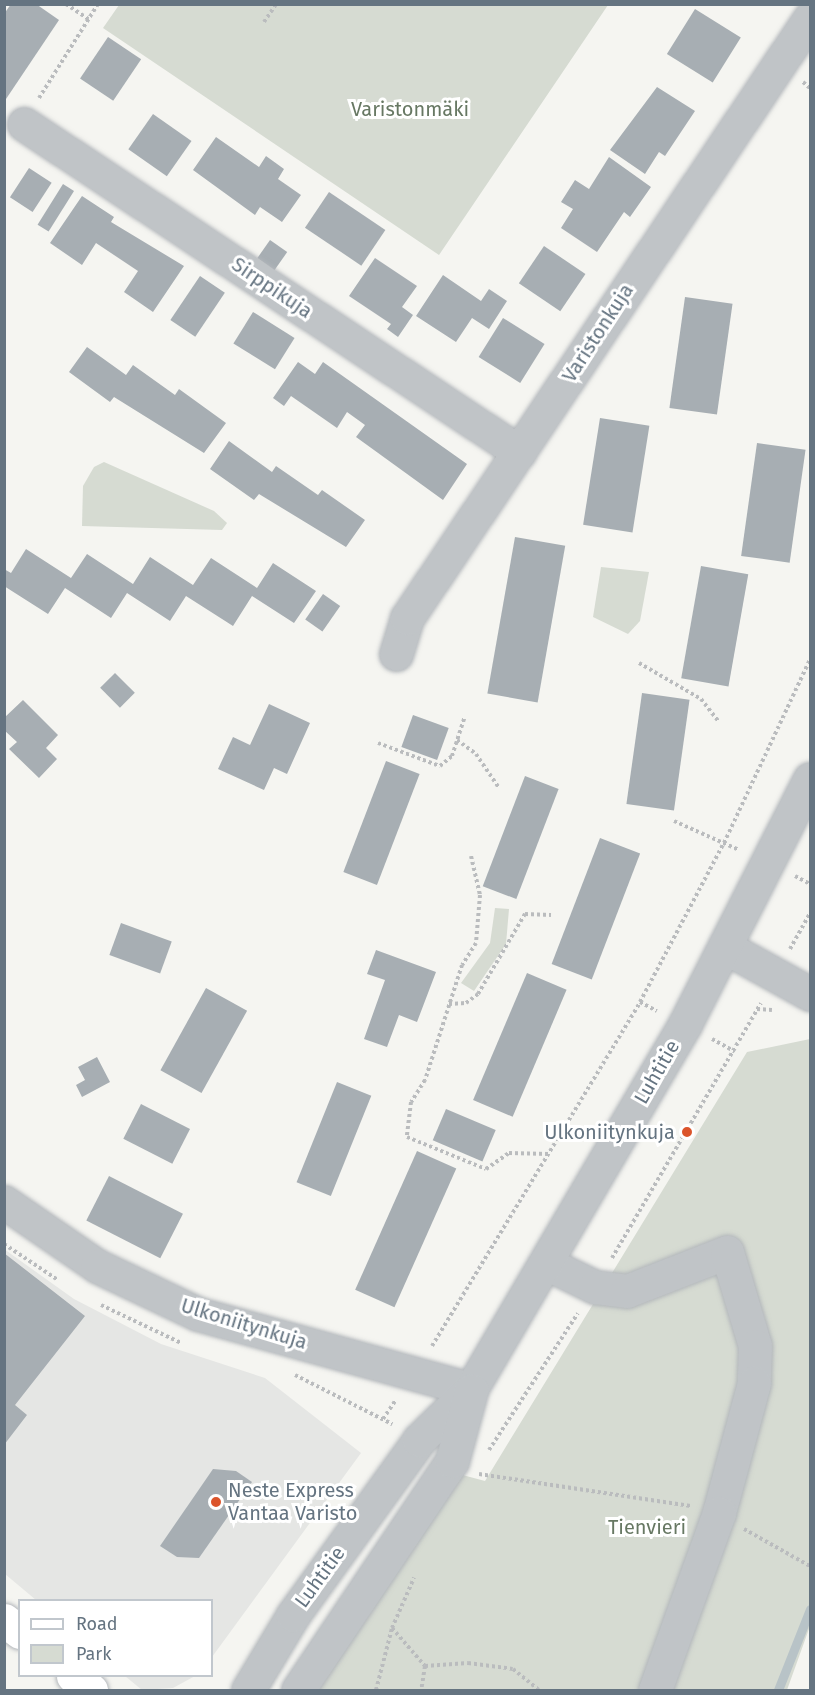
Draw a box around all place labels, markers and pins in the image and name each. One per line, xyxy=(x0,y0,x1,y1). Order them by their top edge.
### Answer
place label: Ulkoniitynkuja xyxy=(544,1120,675,1144)
marker: Ulkoniitynkuja xyxy=(680,1125,694,1139)
place label: Neste Express Vantaa Varisto xyxy=(228,1478,357,1525)
marker: Neste Express Vantaa Varisto xyxy=(209,1495,223,1509)

